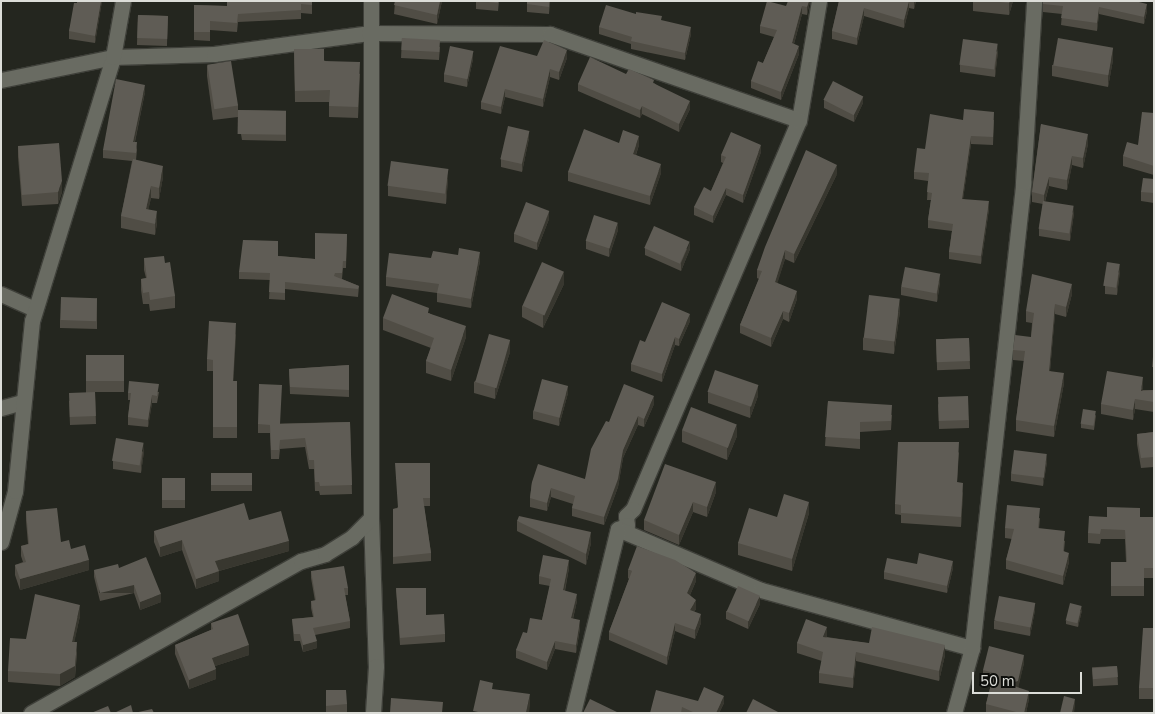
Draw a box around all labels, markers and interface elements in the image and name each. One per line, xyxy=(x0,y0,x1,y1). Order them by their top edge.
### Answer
scale bar xyxy=(975,662,1085,694)
text: 50 m xyxy=(980,671,1015,691)

